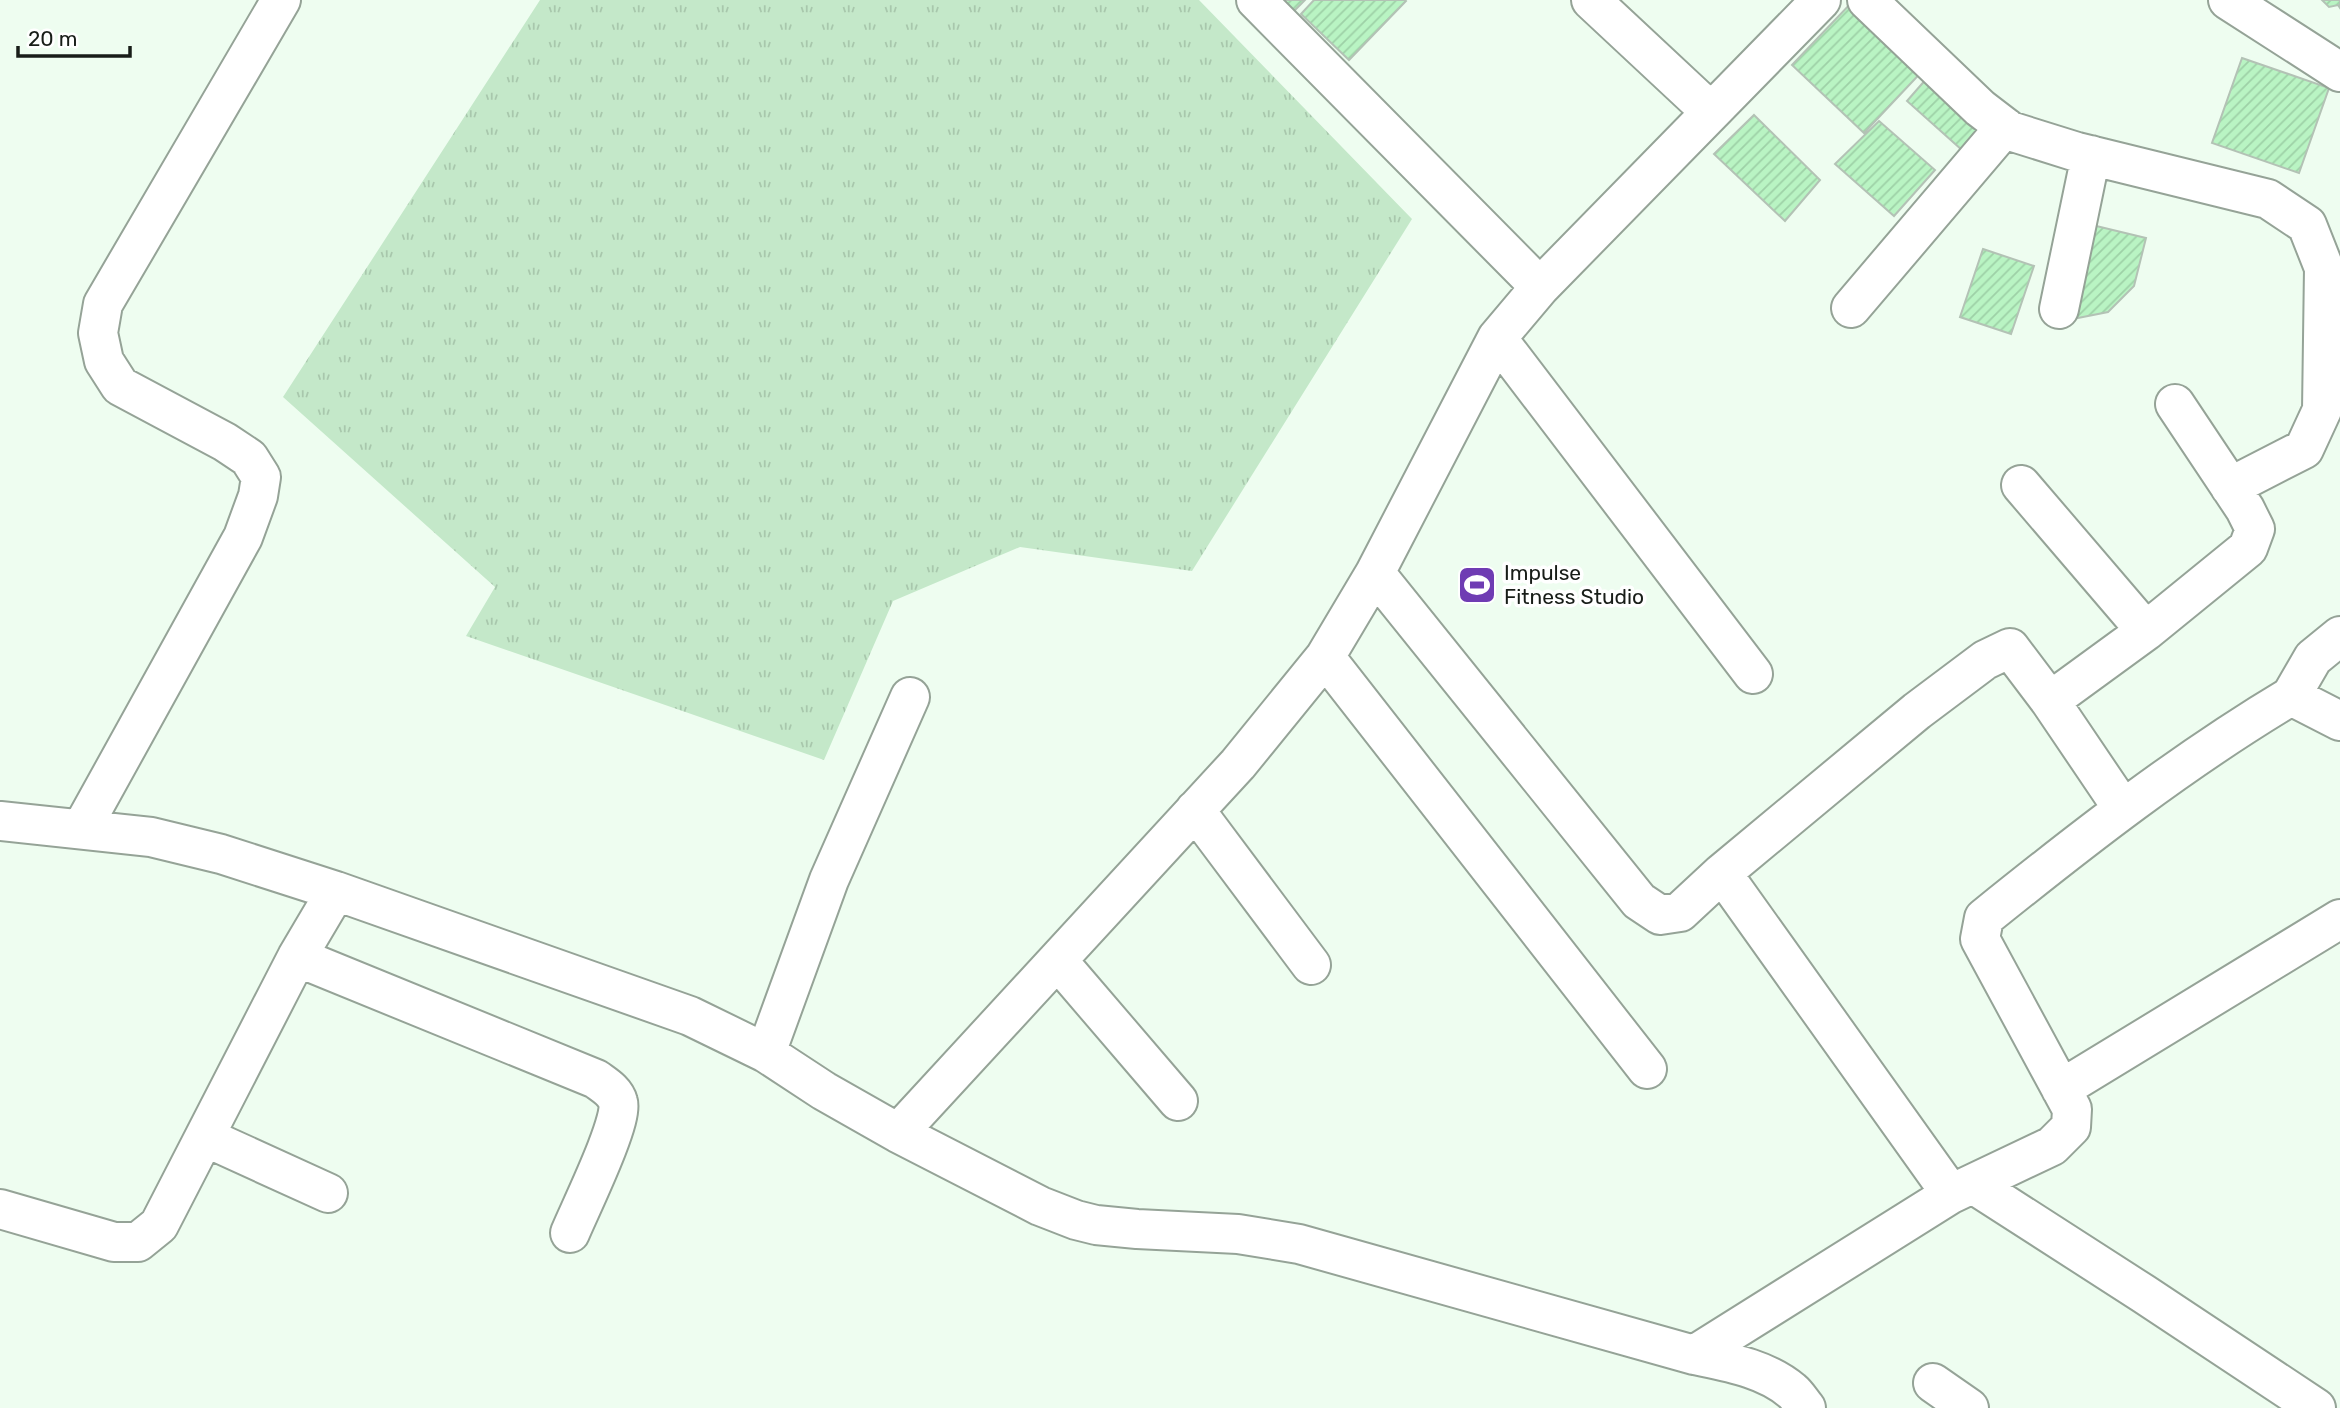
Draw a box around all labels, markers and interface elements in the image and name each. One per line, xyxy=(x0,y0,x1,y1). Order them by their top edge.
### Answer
scale bar xyxy=(18,14,130,58)
text: 20 m xyxy=(28,26,77,51)
place label: Impulse Fitness Studio xyxy=(1504,560,1644,609)
sports icon: Impulse Fitness Studio xyxy=(1456,564,1498,606)

